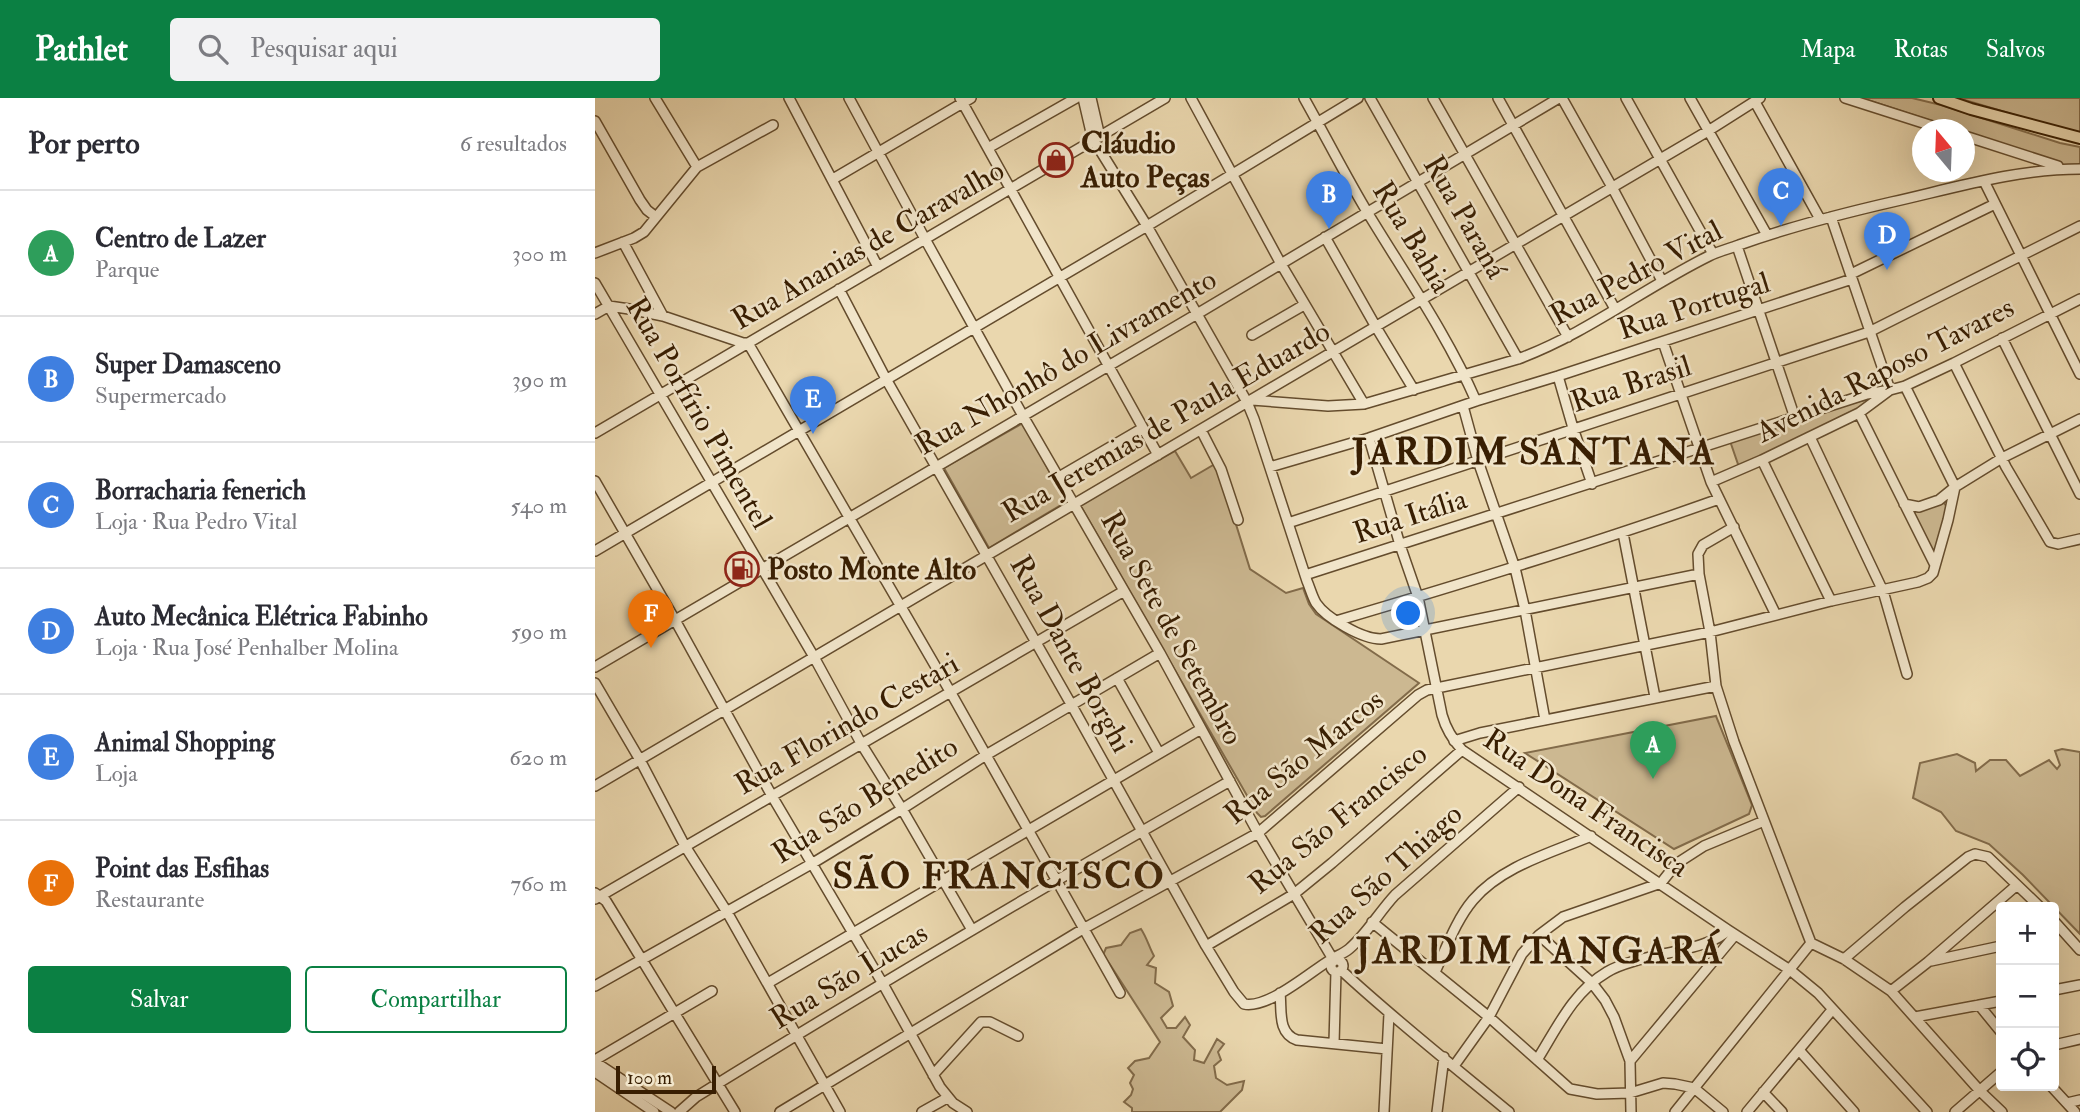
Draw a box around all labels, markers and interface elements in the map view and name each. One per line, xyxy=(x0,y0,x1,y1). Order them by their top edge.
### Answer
search box xyxy=(170,18,660,81)
text: Pathlet xyxy=(35,29,128,70)
icon: search xyxy=(194,30,232,68)
text: Pesquisar aqui xyxy=(250,33,398,65)
text: Mapa xyxy=(1800,34,1855,65)
text: Rotas xyxy=(1893,34,1948,65)
text: Salvos xyxy=(1986,34,2045,65)
north arrow xyxy=(1912,119,1975,182)
text: Por perto xyxy=(28,125,140,162)
place label: Cláudio Auto Peças xyxy=(1079,125,1210,196)
text: 6 resultados xyxy=(460,129,567,158)
shop icon: Cláudio Auto Peças xyxy=(1037,141,1075,179)
street label: Rua Paraná xyxy=(1415,149,1515,286)
street label: Rua Ananias de Caravalho xyxy=(725,152,1011,338)
pin: C xyxy=(1758,168,1804,226)
pin: B xyxy=(1306,171,1352,229)
street label: Rua Bahia xyxy=(1364,175,1460,300)
street label: Rua Pedro Vital xyxy=(1543,212,1729,334)
pin: D xyxy=(1864,212,1910,270)
text: Centro de Lazer xyxy=(95,223,266,255)
text: A xyxy=(44,239,58,268)
text: 300 m xyxy=(512,239,567,268)
text: Parque xyxy=(95,255,159,284)
street label: Rua Nhonhô do Livramento xyxy=(909,261,1223,463)
street label: Rua Portugal xyxy=(1613,264,1775,348)
street label: Avenida Raposo Tavares xyxy=(1749,289,2020,452)
street label: Rua Porfírio Pimentel xyxy=(618,291,781,536)
street label: Rua Jeremias de Paula Eduardo xyxy=(995,313,1337,531)
street label: Rua Brasil xyxy=(1566,347,1696,421)
text: Super Damasceno xyxy=(95,349,281,381)
text: B xyxy=(43,365,59,394)
text: 390 m xyxy=(512,365,567,394)
pin: E xyxy=(790,376,836,434)
text: Supermercado xyxy=(95,381,226,410)
district label: JARDIM SANTANA xyxy=(1350,429,1716,476)
text: Borracharia fenerich xyxy=(95,475,306,507)
street label: Rua Itália xyxy=(1349,480,1472,552)
text: C xyxy=(43,491,59,520)
text: 540 m xyxy=(511,491,567,520)
street label: Rua Sete de Setembro xyxy=(1092,505,1252,751)
text: Loja · Rua Pedro Vital xyxy=(95,507,297,536)
street label: Rua Dante Borghi xyxy=(1002,549,1140,759)
fuel station icon: Posto Monte Alto xyxy=(723,550,761,588)
place label: Posto Monte Alto xyxy=(767,551,976,588)
pin: F xyxy=(628,590,674,648)
your location xyxy=(1391,596,1425,630)
text: Auto Mecânica Elétrica Fabinho xyxy=(95,601,428,633)
text: D xyxy=(42,617,60,646)
text: 590 m xyxy=(511,617,567,646)
text: Loja · Rua José Penhalber Molina xyxy=(95,633,399,662)
street label: Rua Florindo Cestari xyxy=(729,645,965,803)
street label: Rua São Marcos xyxy=(1217,682,1391,832)
street label: Rua Dona Francisca xyxy=(1476,721,1696,886)
pin: A xyxy=(1630,721,1676,779)
text: Animal Shopping xyxy=(95,727,275,759)
street label: Rua São Benedito xyxy=(765,728,965,872)
street label: Rua São Francisco xyxy=(1241,736,1435,902)
text: E xyxy=(43,743,59,772)
text: 620 m xyxy=(509,743,567,772)
text: Loja xyxy=(95,759,138,788)
street label: Rua São Thiago xyxy=(1302,796,1470,952)
text: Point das Esfihas xyxy=(95,853,269,885)
district label: SÃO FRANCISCO xyxy=(832,853,1166,900)
text: F xyxy=(44,869,58,898)
text: 760 m xyxy=(510,869,567,898)
text: Restaurante xyxy=(95,885,204,914)
map controls xyxy=(1996,902,2059,1091)
button: + xyxy=(1996,902,2059,965)
street label: Rua São Lucas xyxy=(764,915,934,1037)
district label: JARDIM TANGARÁ xyxy=(1354,928,1724,975)
button: − xyxy=(1996,965,2059,1028)
button: Salvar xyxy=(28,966,291,1033)
button: Compartilhar xyxy=(305,966,567,1033)
button: locate xyxy=(1996,1028,2059,1091)
scale bar xyxy=(616,1063,716,1095)
text: 100 m xyxy=(627,1066,672,1090)

